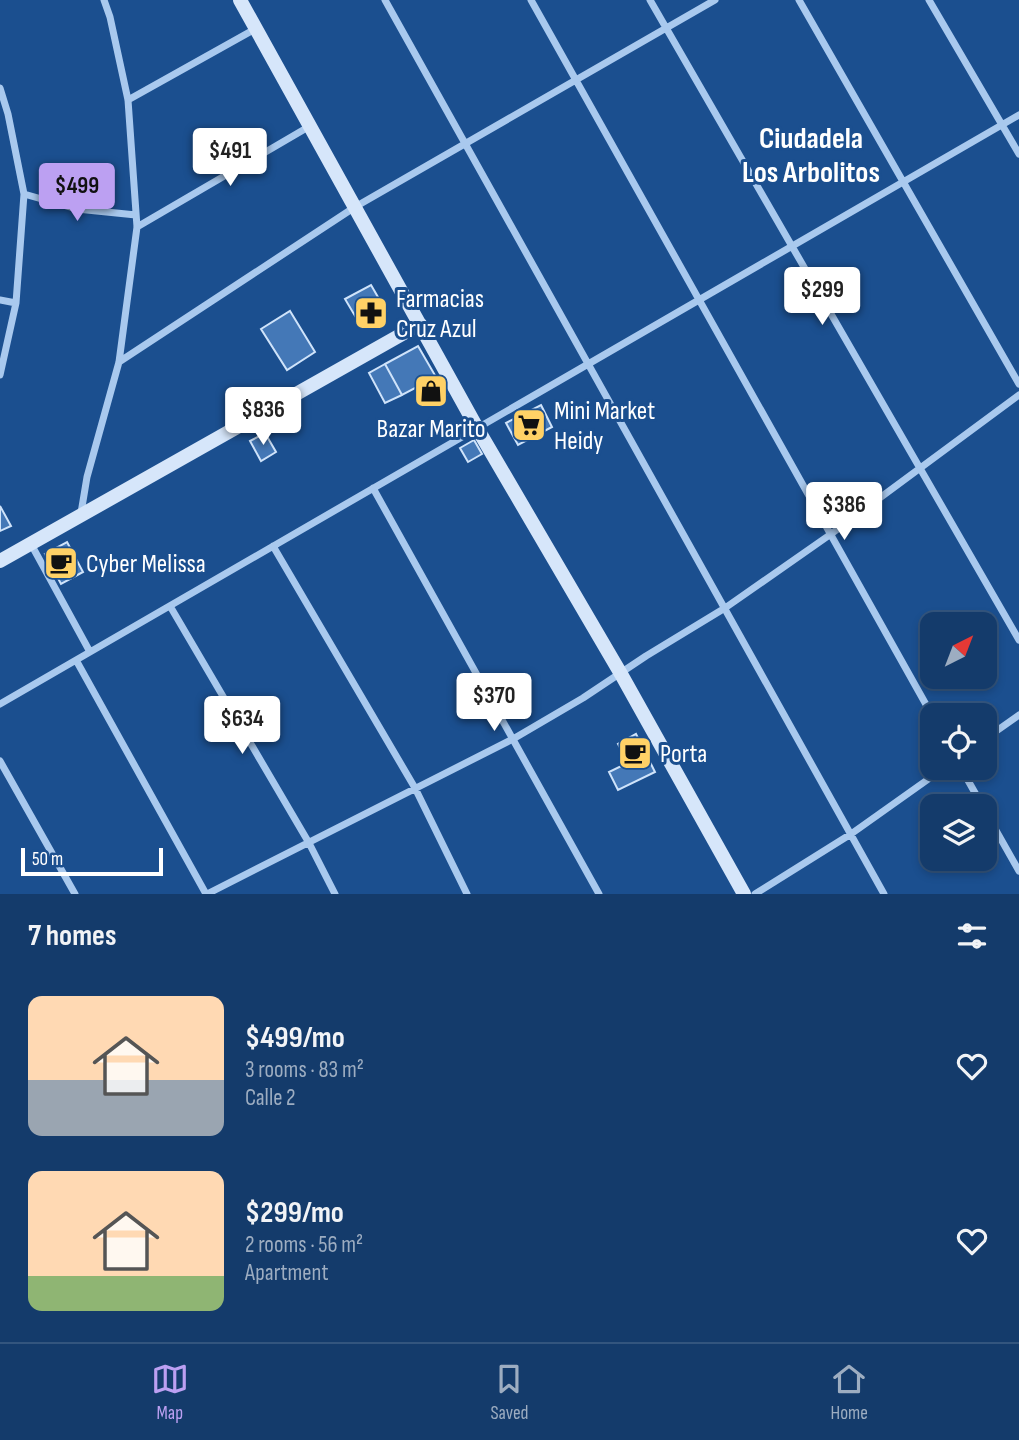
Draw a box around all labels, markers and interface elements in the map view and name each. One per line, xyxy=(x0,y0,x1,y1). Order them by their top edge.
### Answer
district label: Ciudadela Los Arbolitos xyxy=(742,121,880,191)
pin: $491 xyxy=(189,128,271,188)
text: $491 xyxy=(209,137,251,165)
pin: $499 xyxy=(36,164,118,223)
text: $499 xyxy=(55,172,99,200)
pin: $299 xyxy=(781,268,863,327)
text: $299 xyxy=(800,276,844,304)
place label: Farmacias Cruz Azul xyxy=(396,284,484,345)
pharmacy icon: Farmacias Cruz Azul xyxy=(352,294,390,332)
shop icon: Bazar Marito xyxy=(412,372,450,410)
pin: $836 xyxy=(222,388,304,447)
text: $836 xyxy=(241,396,285,424)
place label: Mini Market Heidy xyxy=(554,396,655,457)
supermarket icon: Mini Market Heidy xyxy=(510,406,548,444)
place label: Bazar Marito xyxy=(377,414,485,445)
pin: $386 xyxy=(803,482,885,542)
text: $386 xyxy=(822,491,866,519)
cafe icon: Cyber Melissa xyxy=(42,544,80,582)
place label: Cyber Melissa xyxy=(86,549,206,580)
north arrow xyxy=(920,612,998,690)
map controls xyxy=(920,612,997,871)
pin: $370 xyxy=(453,674,535,733)
text: $370 xyxy=(473,682,515,710)
pin: $634 xyxy=(201,696,283,756)
button: locate xyxy=(920,703,997,780)
text: $634 xyxy=(220,705,264,733)
cafe icon: Porta xyxy=(616,734,654,772)
place label: Porta xyxy=(660,739,707,770)
button: layers xyxy=(920,794,997,871)
scale bar xyxy=(21,845,163,877)
text: 50 m xyxy=(32,848,63,871)
icon: filters xyxy=(953,917,991,955)
text: 7 homes xyxy=(28,918,116,954)
text: $499/mo xyxy=(245,1020,345,1056)
icon: home xyxy=(84,1024,168,1108)
icon: heart xyxy=(953,1047,991,1085)
text: 3 rooms · 83 m² xyxy=(245,1056,364,1084)
text: Calle 2 xyxy=(245,1084,296,1112)
text: $299/mo xyxy=(245,1195,344,1231)
icon: home xyxy=(84,1199,168,1283)
icon: heart xyxy=(953,1222,991,1260)
text: 2 rooms · 56 m² xyxy=(245,1231,363,1259)
text: Apartment xyxy=(245,1259,329,1287)
tab: Map xyxy=(151,1360,189,1425)
tab: Saved xyxy=(490,1360,529,1425)
tab: Home xyxy=(830,1360,868,1425)

